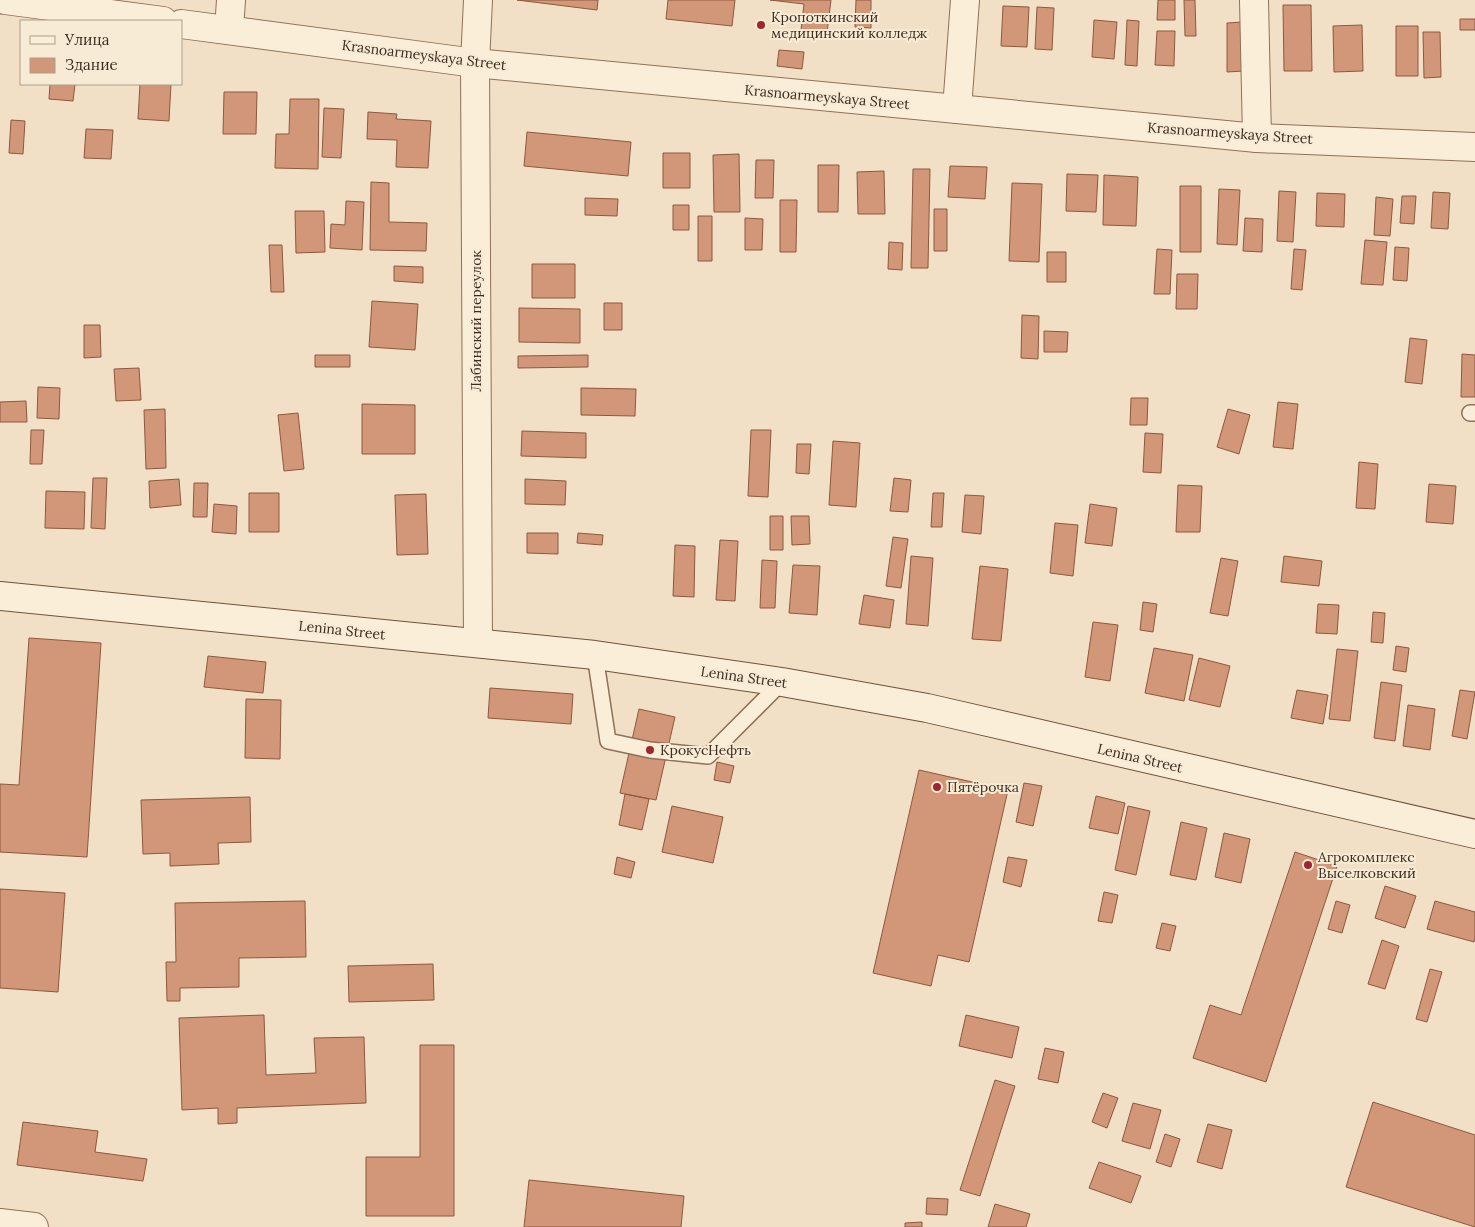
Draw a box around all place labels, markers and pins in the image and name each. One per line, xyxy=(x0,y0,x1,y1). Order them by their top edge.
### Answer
place label: Кропоткинский медицинский колледж xyxy=(771,8,927,42)
marker: Кропоткинский медицинский колледж xyxy=(755,19,767,31)
place label: КрокусНефть xyxy=(660,741,751,759)
marker: КрокусНефть xyxy=(644,744,656,756)
place label: Пятёрочка xyxy=(947,778,1019,796)
marker: Пятёрочка xyxy=(931,781,943,793)
place label: Агрокомплекс Выселковский xyxy=(1317,848,1416,882)
marker: Агрокомплекс Выселковский xyxy=(1302,859,1314,871)

